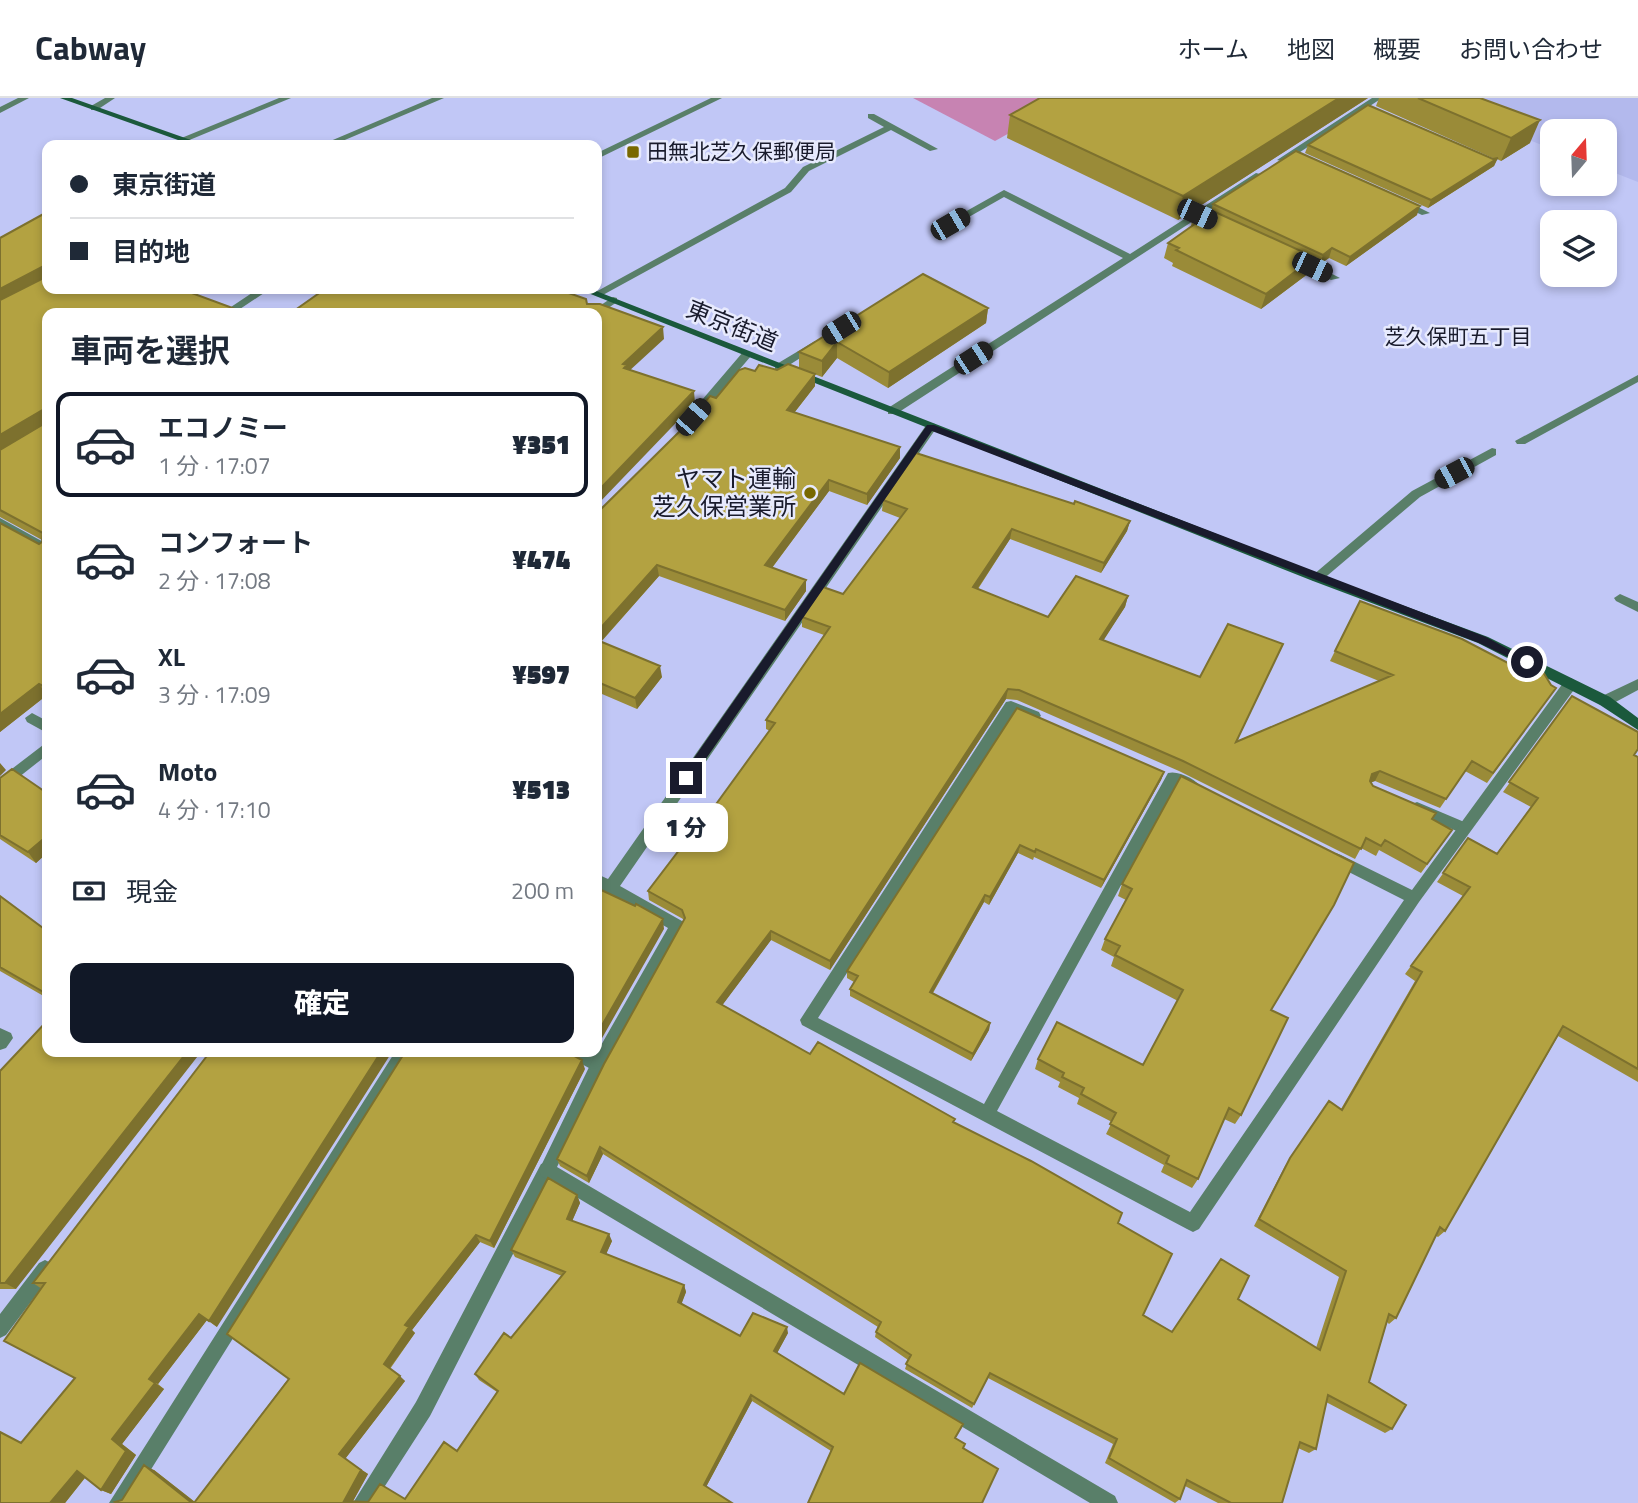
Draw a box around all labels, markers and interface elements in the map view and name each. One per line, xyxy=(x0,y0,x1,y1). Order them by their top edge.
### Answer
text: Cabway xyxy=(35,23,146,73)
text: ホーム xyxy=(1178,31,1249,67)
text: 地図 xyxy=(1287,31,1335,67)
text: 概要 xyxy=(1373,31,1421,67)
text: お問い合わせ xyxy=(1459,31,1603,67)
north arrow xyxy=(1540,119,1617,196)
map controls xyxy=(1540,119,1617,287)
place label: 田無北芝久保郵便局 xyxy=(647,135,836,167)
marker: 田無北芝久保郵便局 xyxy=(625,144,641,160)
text: 東京街道 xyxy=(112,165,216,204)
car xyxy=(1174,196,1221,232)
car xyxy=(927,204,974,244)
button: layers xyxy=(1540,210,1617,287)
text: 目的地 xyxy=(112,232,190,271)
car xyxy=(1289,249,1336,285)
street label: 東京街道 xyxy=(681,290,784,360)
car xyxy=(818,308,865,348)
district label: 芝久保町五丁目 xyxy=(1385,320,1532,352)
text: 車両を選択 xyxy=(70,326,230,374)
car xyxy=(950,338,997,378)
car xyxy=(672,394,715,440)
text: エコノミー xyxy=(158,408,288,447)
icon: car xyxy=(74,413,137,476)
text: ¥351 xyxy=(512,425,570,464)
text: 1 分 · 17:07 xyxy=(158,448,271,483)
car xyxy=(1431,454,1478,492)
place label: ヤマト運輸 芝久保営業所 xyxy=(652,460,796,524)
marker: ヤマト運輸 芝久保営業所 xyxy=(802,485,818,501)
text: コンフォート xyxy=(158,523,313,562)
icon: car xyxy=(74,528,137,591)
text: ¥474 xyxy=(512,540,570,579)
text: 2 分 · 17:08 xyxy=(158,563,271,598)
text: XL xyxy=(158,637,185,676)
icon: car xyxy=(74,643,137,706)
route start xyxy=(1511,646,1543,678)
text: ¥597 xyxy=(512,655,570,694)
text: 3 分 · 17:09 xyxy=(158,677,271,712)
text: Moto xyxy=(158,752,217,791)
icon: car xyxy=(74,758,137,821)
route end xyxy=(670,762,702,794)
text: ¥513 xyxy=(512,770,570,809)
text: 4 分 · 17:10 xyxy=(158,792,271,827)
callout: 1 分 xyxy=(644,802,728,852)
text: 1 分 xyxy=(666,810,706,845)
icon: cash xyxy=(70,872,108,910)
text: 現金 xyxy=(126,872,178,911)
text: 200 m xyxy=(511,873,574,908)
button: 確定 xyxy=(70,963,574,1043)

